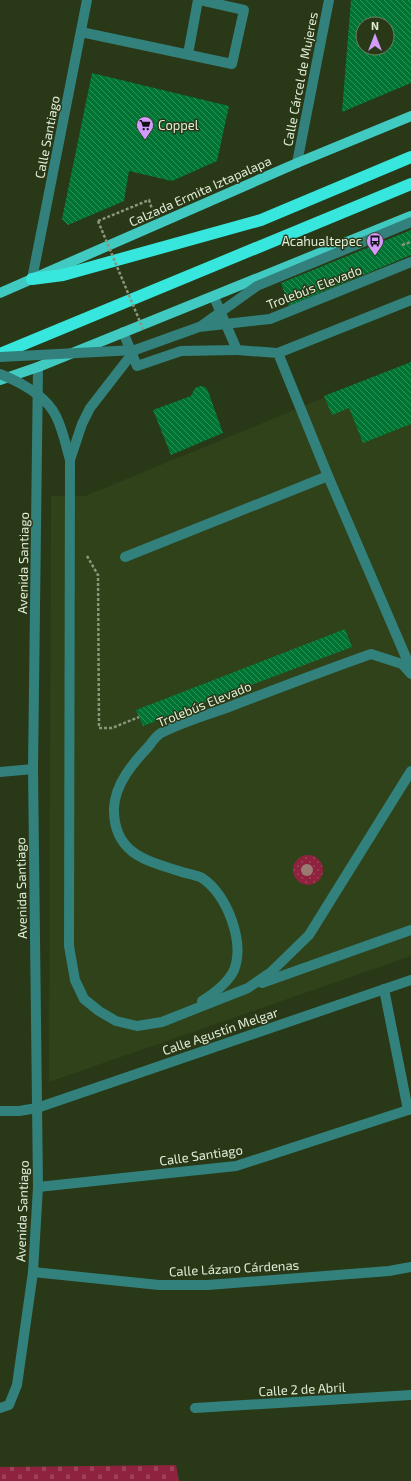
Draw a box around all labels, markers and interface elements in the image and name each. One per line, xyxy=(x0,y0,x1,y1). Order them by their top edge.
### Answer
street label: Calle Cárcel de Mujeres xyxy=(279,11,321,147)
north arrow xyxy=(355,16,395,56)
text: N xyxy=(371,19,379,32)
street label: Calle Santiago xyxy=(31,94,63,180)
supermarket icon: Coppel xyxy=(135,115,155,140)
place label: Coppel xyxy=(158,117,199,133)
street label: Calzada Ermita Iztapalapa xyxy=(126,152,274,230)
bus stop icon: Acahualtepec xyxy=(365,231,385,256)
place label: Acahualtepec xyxy=(282,233,362,249)
street label: Trolebús Elevado xyxy=(264,261,364,313)
street label: Avenida Santiago xyxy=(14,512,32,614)
street label: Trolebús Elevado xyxy=(154,678,254,730)
street label: Avenida Santiago xyxy=(12,837,30,939)
street label: Calle Agustín Melgar xyxy=(160,1004,280,1058)
street label: Calle Santiago xyxy=(158,1141,244,1169)
street label: Avenida Santiago xyxy=(12,1160,32,1262)
street label: Calle Lázaro Cárdenas xyxy=(168,1257,300,1279)
street label: Calle 2 de Abril xyxy=(258,1379,346,1399)

